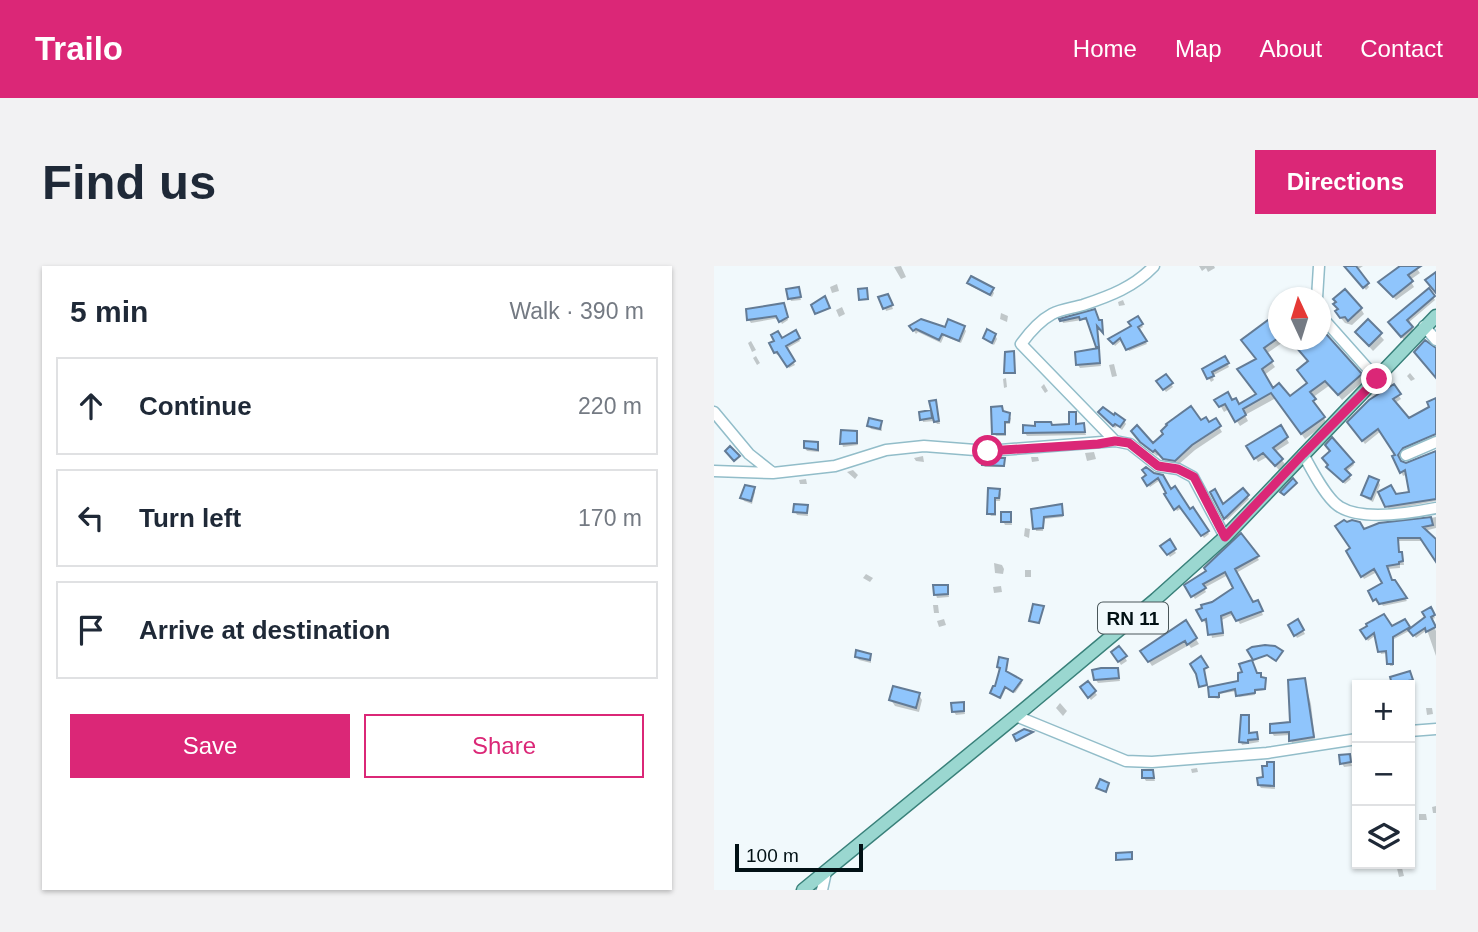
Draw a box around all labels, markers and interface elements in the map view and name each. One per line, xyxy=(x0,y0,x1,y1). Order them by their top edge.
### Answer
text: Trailo xyxy=(35,30,123,67)
text: Home xyxy=(1073,35,1137,62)
text: Map xyxy=(1175,35,1222,62)
text: About xyxy=(1260,35,1322,62)
text: Contact xyxy=(1360,35,1443,62)
button: Directions xyxy=(1255,150,1436,214)
text: Find us xyxy=(42,155,216,209)
north arrow xyxy=(1268,287,1331,350)
text: 5 min xyxy=(70,295,148,328)
text: Walk · 390 m xyxy=(509,298,644,324)
route end xyxy=(1361,363,1392,394)
icon: ahead xyxy=(72,387,110,425)
text: Continue xyxy=(139,391,252,421)
text: 220 m xyxy=(578,393,642,419)
route start xyxy=(972,435,1003,466)
icon: left xyxy=(72,499,110,537)
text: Turn left xyxy=(139,503,241,533)
text: 170 m xyxy=(578,505,642,531)
road number: RN 11 xyxy=(1098,602,1168,634)
icon: arrive xyxy=(72,611,110,649)
text: Arrive at destination xyxy=(139,615,390,645)
map controls xyxy=(1352,680,1415,869)
button: + xyxy=(1352,680,1415,743)
button: Save xyxy=(70,714,350,778)
button: Share xyxy=(364,714,644,778)
button: − xyxy=(1352,743,1415,806)
button: layers xyxy=(1352,806,1415,869)
scale bar xyxy=(735,841,863,873)
text: 100 m xyxy=(746,845,799,866)

